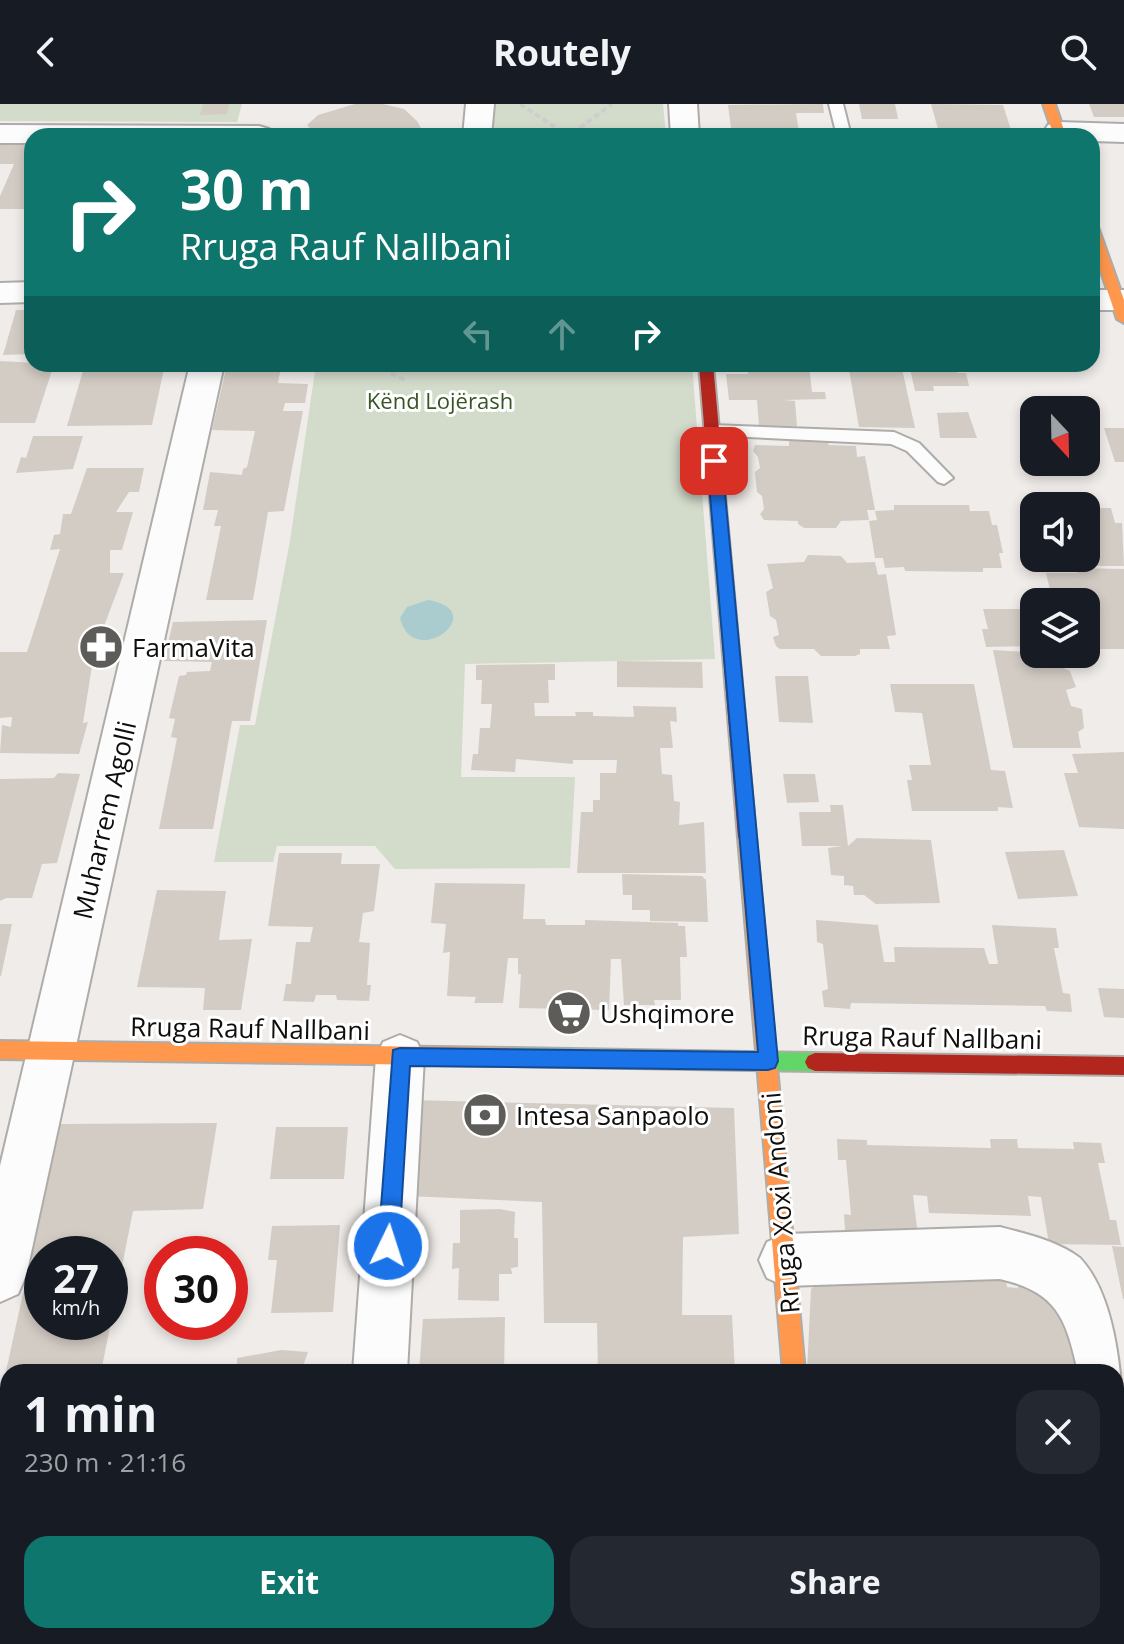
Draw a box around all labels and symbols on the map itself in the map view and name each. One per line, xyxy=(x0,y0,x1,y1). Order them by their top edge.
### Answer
park label: Kënd Lojërash xyxy=(367,385,513,415)
north arrow xyxy=(1020,396,1100,476)
pin xyxy=(680,427,748,495)
pharmacy icon: FarmaVita xyxy=(77,623,125,671)
place label: FarmaVita xyxy=(132,629,255,665)
street label: Muharrem Agolli xyxy=(64,717,144,923)
supermarket icon: Ushqimore xyxy=(545,989,593,1037)
place label: Ushqimore xyxy=(600,995,735,1031)
street label: Rruga Rauf Nallbani xyxy=(130,1008,370,1048)
street label: Rruga Rauf Nallbani xyxy=(802,1017,1042,1057)
bank icon: Intesa Sanpaolo xyxy=(461,1091,509,1139)
street label: Rruga Xoxi Andoni xyxy=(752,1091,808,1315)
place label: Intesa Sanpaolo xyxy=(516,1097,710,1133)
position arrow xyxy=(346,1204,430,1288)
speed limit sign: 30 xyxy=(144,1236,248,1340)

